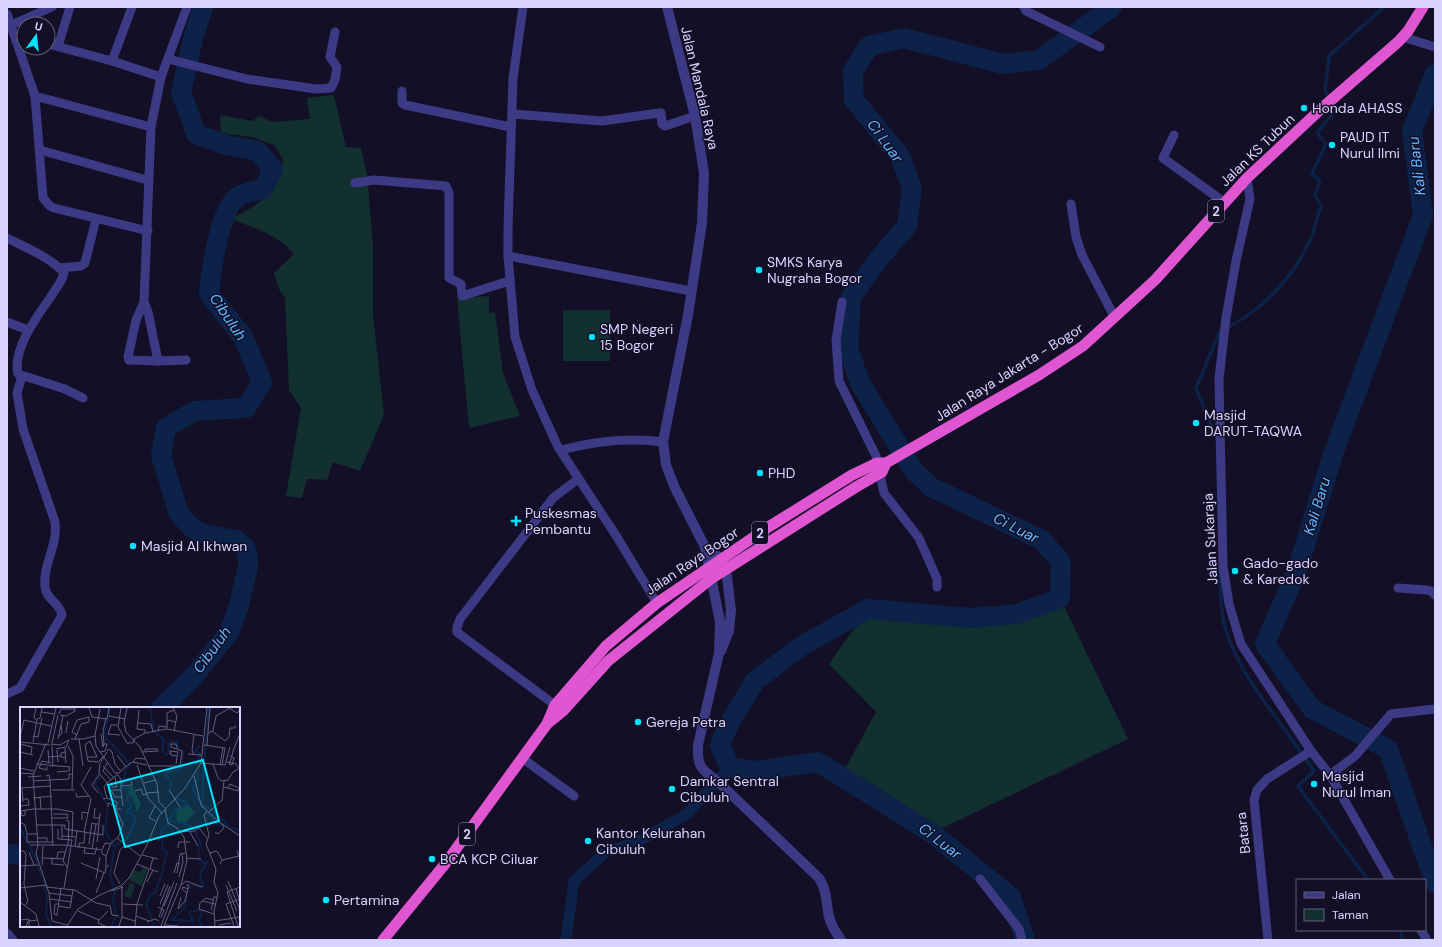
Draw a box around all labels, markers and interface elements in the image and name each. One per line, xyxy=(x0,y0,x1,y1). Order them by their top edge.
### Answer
north arrow xyxy=(16,16,56,56)
text: U xyxy=(33,19,44,34)
street label: Jalan Mandala Raya xyxy=(677,25,723,151)
place label: Honda AHASS xyxy=(1312,99,1402,117)
marker: Honda AHASS xyxy=(1299,103,1309,113)
street label: Jalan KS Tubun xyxy=(1216,110,1298,190)
water label: Ci Luar xyxy=(862,115,908,167)
place label: PAUD IT Nurul Ilmi xyxy=(1340,128,1400,162)
water label: Kali Baru xyxy=(1403,135,1431,197)
marker: PAUD IT Nurul Ilmi xyxy=(1327,140,1337,150)
road number: 2 xyxy=(1208,200,1224,222)
place label: SMKS Karya Nugraha Bogor xyxy=(767,253,862,287)
marker: SMKS Karya Nugraha Bogor xyxy=(754,265,764,275)
water label: Cibuluh xyxy=(205,289,251,345)
street label: Jalan Raya Jakarta - Bogor xyxy=(932,319,1086,425)
place label: SMP Negeri 15 Bogor xyxy=(600,320,673,354)
marker: SMP Negeri 15 Bogor xyxy=(587,332,597,342)
place label: Masjid DARUT-TAQWA xyxy=(1204,406,1302,440)
marker: Masjid DARUT-TAQWA xyxy=(1191,418,1201,428)
place label: PHD xyxy=(768,464,795,482)
marker: PHD xyxy=(755,468,765,478)
water label: Kali Baru xyxy=(1299,474,1335,537)
street label: Jalan Sukaraja xyxy=(1199,493,1221,585)
place label: Puskesmas Pembantu xyxy=(525,504,597,538)
water label: Ci Luar xyxy=(990,508,1043,548)
marker: Puskesmas Pembantu xyxy=(510,515,522,527)
road number: 2 xyxy=(752,522,768,544)
street label: Jalan Raya Bogor xyxy=(642,523,742,599)
place label: Masjid Al Ikhwan xyxy=(141,537,247,555)
marker: Masjid Al Ikhwan xyxy=(128,541,138,551)
place label: Gado-gado & Karedok xyxy=(1243,554,1318,588)
marker: Gado-gado & Karedok xyxy=(1230,566,1240,576)
water label: Cibuluh xyxy=(188,622,236,677)
inset map xyxy=(20,707,240,927)
place label: Gereja Petra xyxy=(646,713,726,731)
marker: Gereja Petra xyxy=(633,717,643,727)
place label: Masjid Nurul Iman xyxy=(1322,767,1391,801)
place label: Damkar Sentral Cibuluh xyxy=(680,772,779,806)
marker: Masjid Nurul Iman xyxy=(1309,779,1319,789)
marker: Damkar Sentral Cibuluh xyxy=(667,784,677,794)
street label: Batara xyxy=(1232,811,1254,855)
water label: Ci Luar xyxy=(914,818,966,864)
road number: 2 xyxy=(459,823,475,845)
place label: Kantor Kelurahan Cibuluh xyxy=(596,824,705,858)
marker: Kantor Kelurahan Cibuluh xyxy=(583,836,593,846)
place label: BCA KCP Ciluar xyxy=(440,850,538,868)
marker: BCA KCP Ciluar xyxy=(427,854,437,864)
legend xyxy=(1296,879,1426,931)
text: Jalan xyxy=(1332,887,1361,903)
place label: Pertamina xyxy=(334,891,399,909)
marker: Pertamina xyxy=(321,895,331,905)
text: Taman xyxy=(1332,907,1369,923)

